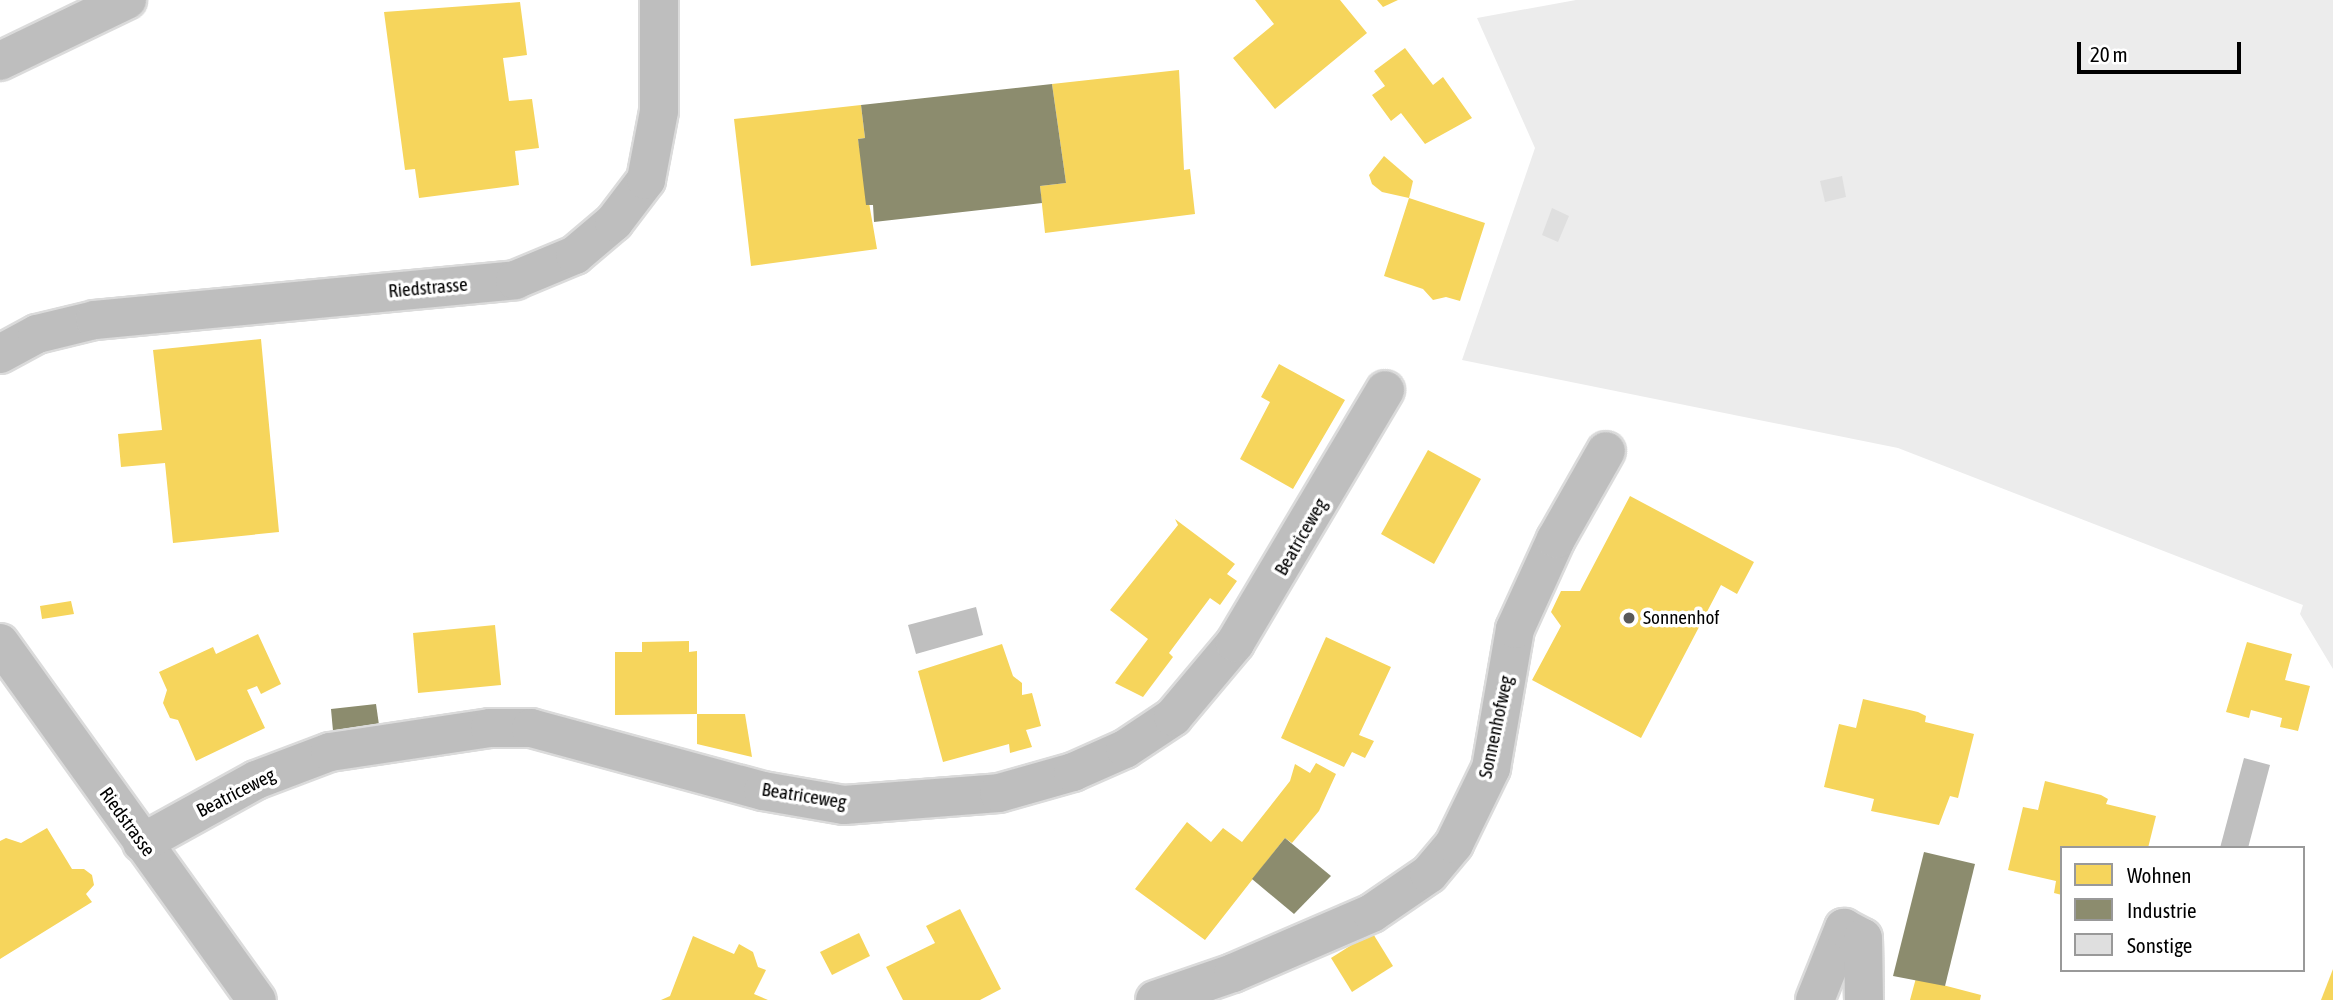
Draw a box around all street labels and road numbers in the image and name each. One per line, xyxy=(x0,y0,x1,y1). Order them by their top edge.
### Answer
street label: Riedstrasse xyxy=(387,273,469,303)
street label: Beatriceweg xyxy=(1270,494,1332,580)
street label: Sonnenhofweg xyxy=(1474,674,1518,780)
street label: Beatriceweg xyxy=(193,763,279,823)
street label: Beatriceweg xyxy=(760,778,848,814)
street label: Riedstrasse xyxy=(94,783,160,861)

